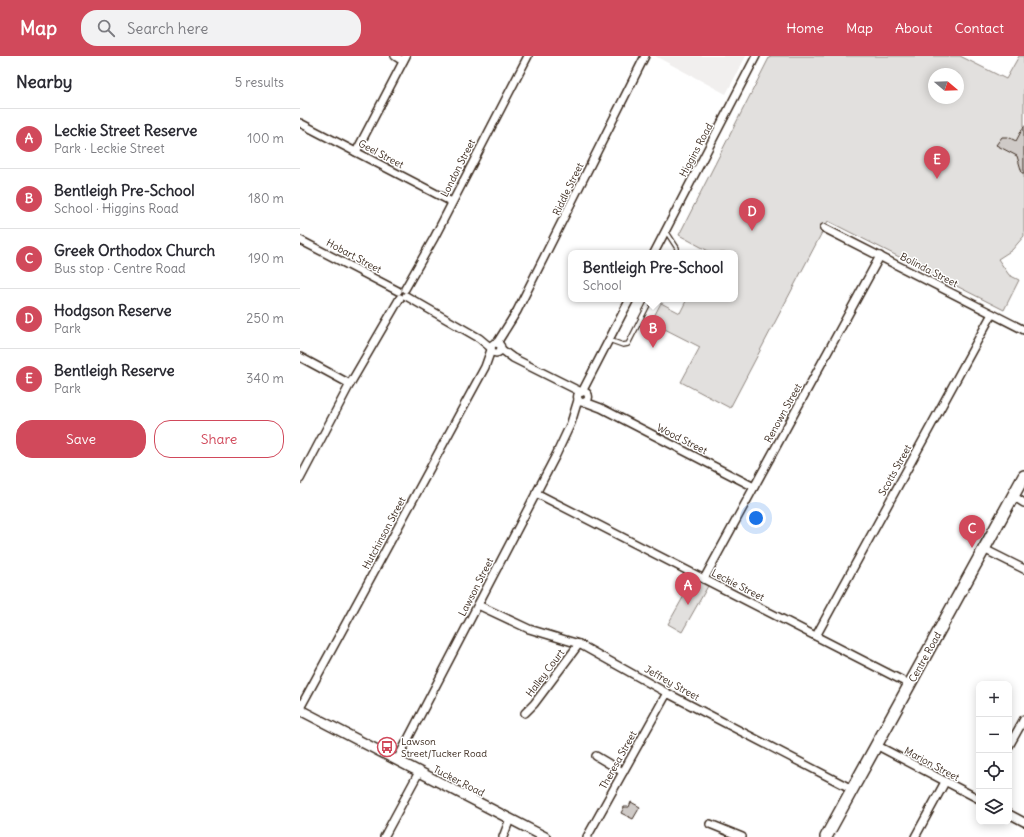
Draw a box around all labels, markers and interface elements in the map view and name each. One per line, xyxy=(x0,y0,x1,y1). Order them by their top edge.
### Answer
search box xyxy=(81,10,361,46)
text: Map xyxy=(20,16,57,40)
icon: search xyxy=(95,17,117,39)
text: Search here xyxy=(127,19,208,38)
text: Home xyxy=(786,19,824,37)
text: Map xyxy=(846,19,873,37)
text: About xyxy=(895,19,933,37)
text: Contact xyxy=(955,19,1004,37)
north arrow xyxy=(928,68,964,104)
text: Nearby xyxy=(16,71,72,93)
text: 5 results xyxy=(235,74,284,91)
text: Leckie Street Reserve xyxy=(54,121,197,140)
street label: Higgins Road xyxy=(676,121,716,179)
text: A xyxy=(25,130,33,147)
text: 100 m xyxy=(247,130,284,147)
street label: London Street xyxy=(438,136,478,199)
street label: Geel Street xyxy=(356,137,406,172)
text: Park · Leckie Street xyxy=(54,140,165,157)
pin: E xyxy=(924,146,950,179)
street label: Riddle Street xyxy=(550,160,587,217)
text: Bentleigh Pre-School xyxy=(54,181,195,200)
text: B xyxy=(25,190,33,207)
text: 180 m xyxy=(248,190,284,207)
pin: D xyxy=(739,198,765,231)
text: School · Higgins Road xyxy=(54,200,179,217)
street label: Hobart Street xyxy=(324,236,384,276)
text: Greek Orthodox Church xyxy=(54,241,215,260)
text: C xyxy=(25,250,33,267)
text: 190 m xyxy=(248,250,284,267)
popup xyxy=(568,250,738,302)
street label: Bolinda Street xyxy=(898,250,961,290)
text: Bentleigh Pre-School xyxy=(583,258,723,277)
text: Bus stop · Centre Road xyxy=(54,260,186,277)
text: School xyxy=(583,277,622,294)
text: Hodgson Reserve xyxy=(54,301,172,320)
text: D xyxy=(24,310,34,327)
text: 250 m xyxy=(246,310,284,327)
pin: B xyxy=(640,315,666,348)
text: Park xyxy=(54,320,81,337)
text: Bentleigh Reserve xyxy=(54,361,175,380)
text: E xyxy=(25,370,33,387)
text: 340 m xyxy=(246,370,284,387)
text: Park xyxy=(54,380,81,397)
street label: Renown Street xyxy=(761,381,805,445)
button: Save xyxy=(16,420,146,458)
button: Share xyxy=(154,420,284,458)
street label: Wood Street xyxy=(655,421,710,458)
street label: Scotts Street xyxy=(876,442,915,498)
street label: Hutchinson Street xyxy=(359,494,409,572)
your location xyxy=(746,508,766,528)
pin: C xyxy=(959,515,985,548)
street label: Lawson Street xyxy=(456,555,497,618)
street label: Leckie Street xyxy=(709,566,767,604)
pin: A xyxy=(675,572,701,605)
street label: Centre Road xyxy=(906,629,944,685)
street label: Halley Court xyxy=(523,646,567,699)
street label: Jeffrey Street xyxy=(642,663,702,704)
map controls xyxy=(976,681,1012,825)
button: + xyxy=(976,681,1012,717)
button: − xyxy=(976,717,1012,753)
street label: Theresa Street xyxy=(597,728,640,792)
place label: Lawson Street/Tucker Road xyxy=(401,735,487,760)
bus stop icon: Lawson Street/Tucker Road xyxy=(376,736,398,758)
street label: Marion Street xyxy=(902,744,962,784)
button: locate xyxy=(976,753,1012,789)
street label: Tucker Road xyxy=(431,763,487,799)
button: layers xyxy=(976,789,1012,825)

